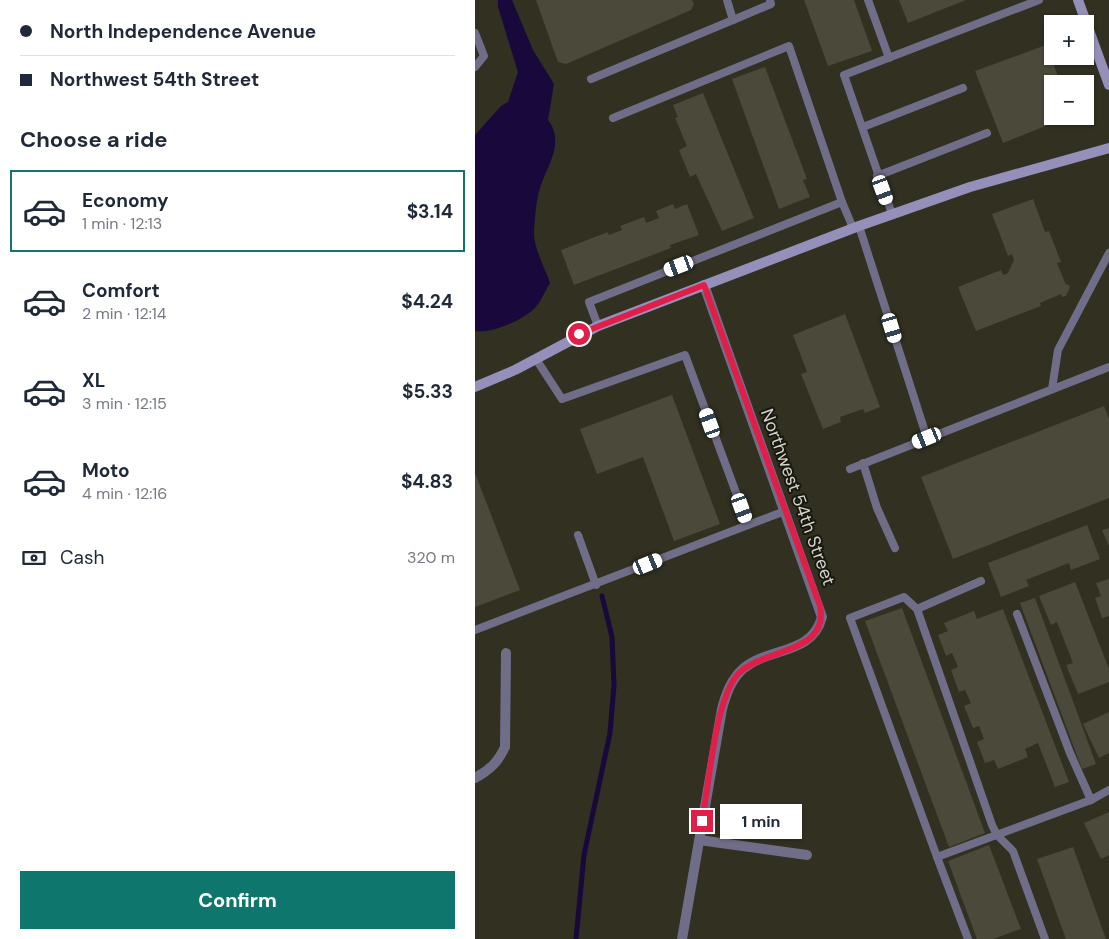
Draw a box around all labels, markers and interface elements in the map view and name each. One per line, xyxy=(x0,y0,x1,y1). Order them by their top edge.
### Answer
map controls xyxy=(1044,15,1094,125)
button: + xyxy=(1044,15,1094,65)
text: North Independence Avenue xyxy=(50,19,316,44)
text: Northwest 54th Street xyxy=(50,67,259,92)
button: − xyxy=(1044,75,1094,125)
text: Choose a ride xyxy=(20,125,168,154)
car xyxy=(870,173,895,207)
text: Economy xyxy=(82,188,169,213)
icon: car xyxy=(22,189,67,234)
text: $3.14 xyxy=(407,199,453,224)
text: 1 min · 12:13 xyxy=(82,213,162,234)
car xyxy=(662,254,695,278)
text: Comfort xyxy=(82,278,160,303)
icon: car xyxy=(22,279,67,324)
text: $4.24 xyxy=(401,289,453,314)
text: 2 min · 12:14 xyxy=(82,303,167,324)
car xyxy=(880,311,903,345)
route start xyxy=(568,323,590,345)
text: XL xyxy=(82,368,105,393)
icon: car xyxy=(22,369,67,414)
text: $5.33 xyxy=(402,379,453,404)
text: 3 min · 12:15 xyxy=(82,393,167,414)
street label: Northwest 54th Street xyxy=(755,405,841,589)
car xyxy=(697,406,722,440)
car xyxy=(910,425,943,451)
text: Moto xyxy=(82,458,130,483)
icon: car xyxy=(22,459,67,504)
text: $4.83 xyxy=(401,469,453,494)
text: 4 min · 12:16 xyxy=(82,483,167,504)
car xyxy=(729,491,754,525)
icon: cash xyxy=(20,544,48,572)
text: Cash xyxy=(60,545,104,570)
text: 320 m xyxy=(407,547,455,568)
car xyxy=(631,551,664,577)
callout: 1 min xyxy=(719,804,802,838)
route end xyxy=(691,810,713,832)
text: 1 min xyxy=(742,811,780,832)
button: Confirm xyxy=(20,871,455,929)

